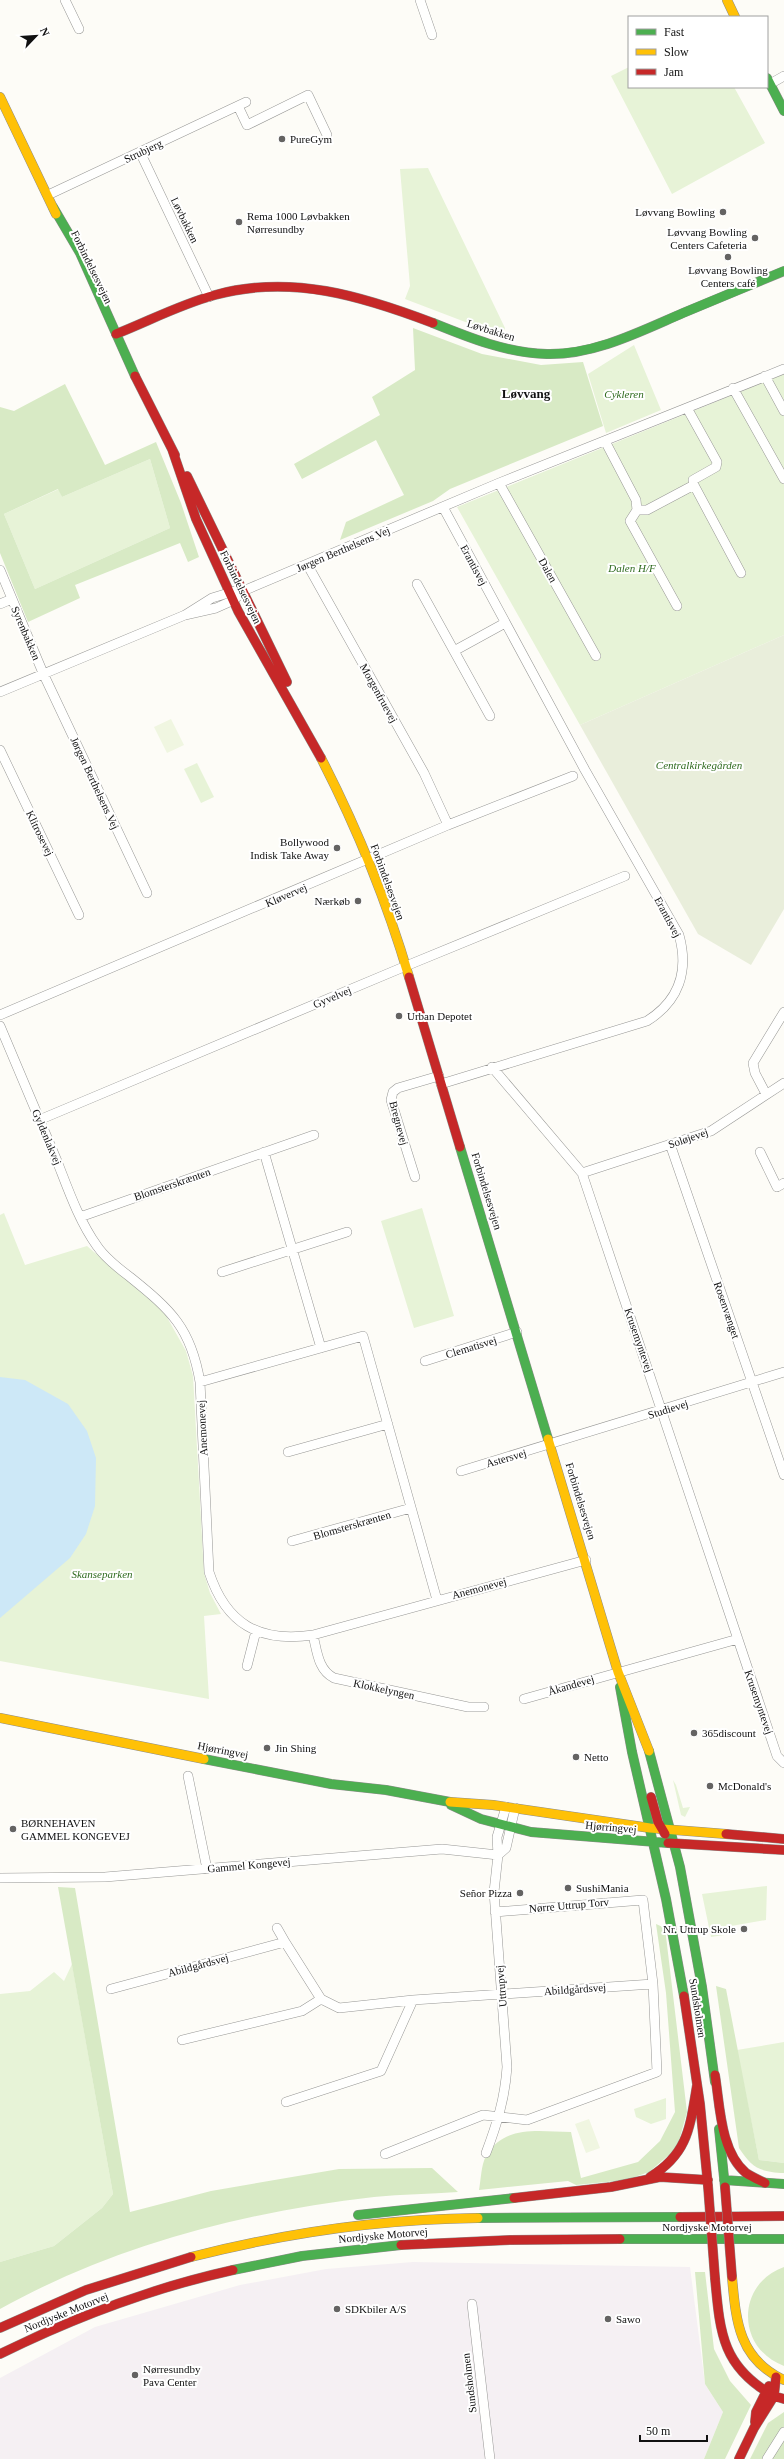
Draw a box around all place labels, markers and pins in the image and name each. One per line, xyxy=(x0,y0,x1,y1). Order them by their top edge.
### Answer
place label: PureGym xyxy=(290,133,333,145)
marker: PureGym xyxy=(277,134,287,144)
place label: Løvvang Bowling xyxy=(635,206,715,218)
marker: Løvvang Bowling xyxy=(718,207,728,217)
place label: Rema 1000 Løvbakken Nørresundby xyxy=(247,210,350,235)
marker: Rema 1000 Løvbakken Nørresundby xyxy=(234,217,244,227)
place label: Løvvang Bowling Centers Cafeteria xyxy=(667,226,747,251)
marker: Løvvang Bowling Centers Cafeteria xyxy=(750,233,760,243)
marker: Løvvang Bowling Centers café xyxy=(723,252,733,262)
place label: Løvvang Bowling Centers café xyxy=(688,264,768,289)
place label: Bollywood Indisk Take Away xyxy=(250,836,329,861)
marker: Bollywood Indisk Take Away xyxy=(332,843,342,853)
place label: Nærkøb xyxy=(315,895,350,907)
marker: Nærkøb xyxy=(353,896,363,906)
place label: Urban Depotet xyxy=(407,1010,472,1022)
marker: Urban Depotet xyxy=(394,1011,404,1021)
place label: 365discount xyxy=(702,1727,756,1739)
marker: 365discount xyxy=(689,1728,699,1738)
place label: Jin Shing xyxy=(275,1742,317,1754)
marker: Jin Shing xyxy=(262,1743,272,1753)
place label: Netto xyxy=(584,1751,609,1763)
marker: Netto xyxy=(571,1752,581,1762)
place label: McDonald's xyxy=(718,1780,771,1792)
marker: McDonald's xyxy=(705,1781,715,1791)
place label: BØRNEHAVEN GAMMEL KONGEVEJ xyxy=(21,1817,130,1842)
marker: BØRNEHAVEN GAMMEL KONGEVEJ xyxy=(8,1824,18,1834)
place label: SushiMania xyxy=(576,1882,629,1894)
marker: SushiMania xyxy=(563,1883,573,1893)
place label: Señor Pizza xyxy=(460,1887,512,1899)
marker: Señor Pizza xyxy=(515,1888,525,1898)
place label: Nr. Uttrup Skole xyxy=(663,1923,736,1935)
marker: Nr. Uttrup Skole xyxy=(739,1924,749,1934)
place label: SDKbiler A/S xyxy=(345,2303,406,2315)
marker: SDKbiler A/S xyxy=(332,2304,342,2314)
place label: Sawo xyxy=(616,2313,641,2325)
marker: Sawo xyxy=(603,2314,613,2324)
place label: Nørresundby Pava Center xyxy=(143,2363,201,2388)
marker: Nørresundby Pava Center xyxy=(130,2370,140,2380)

